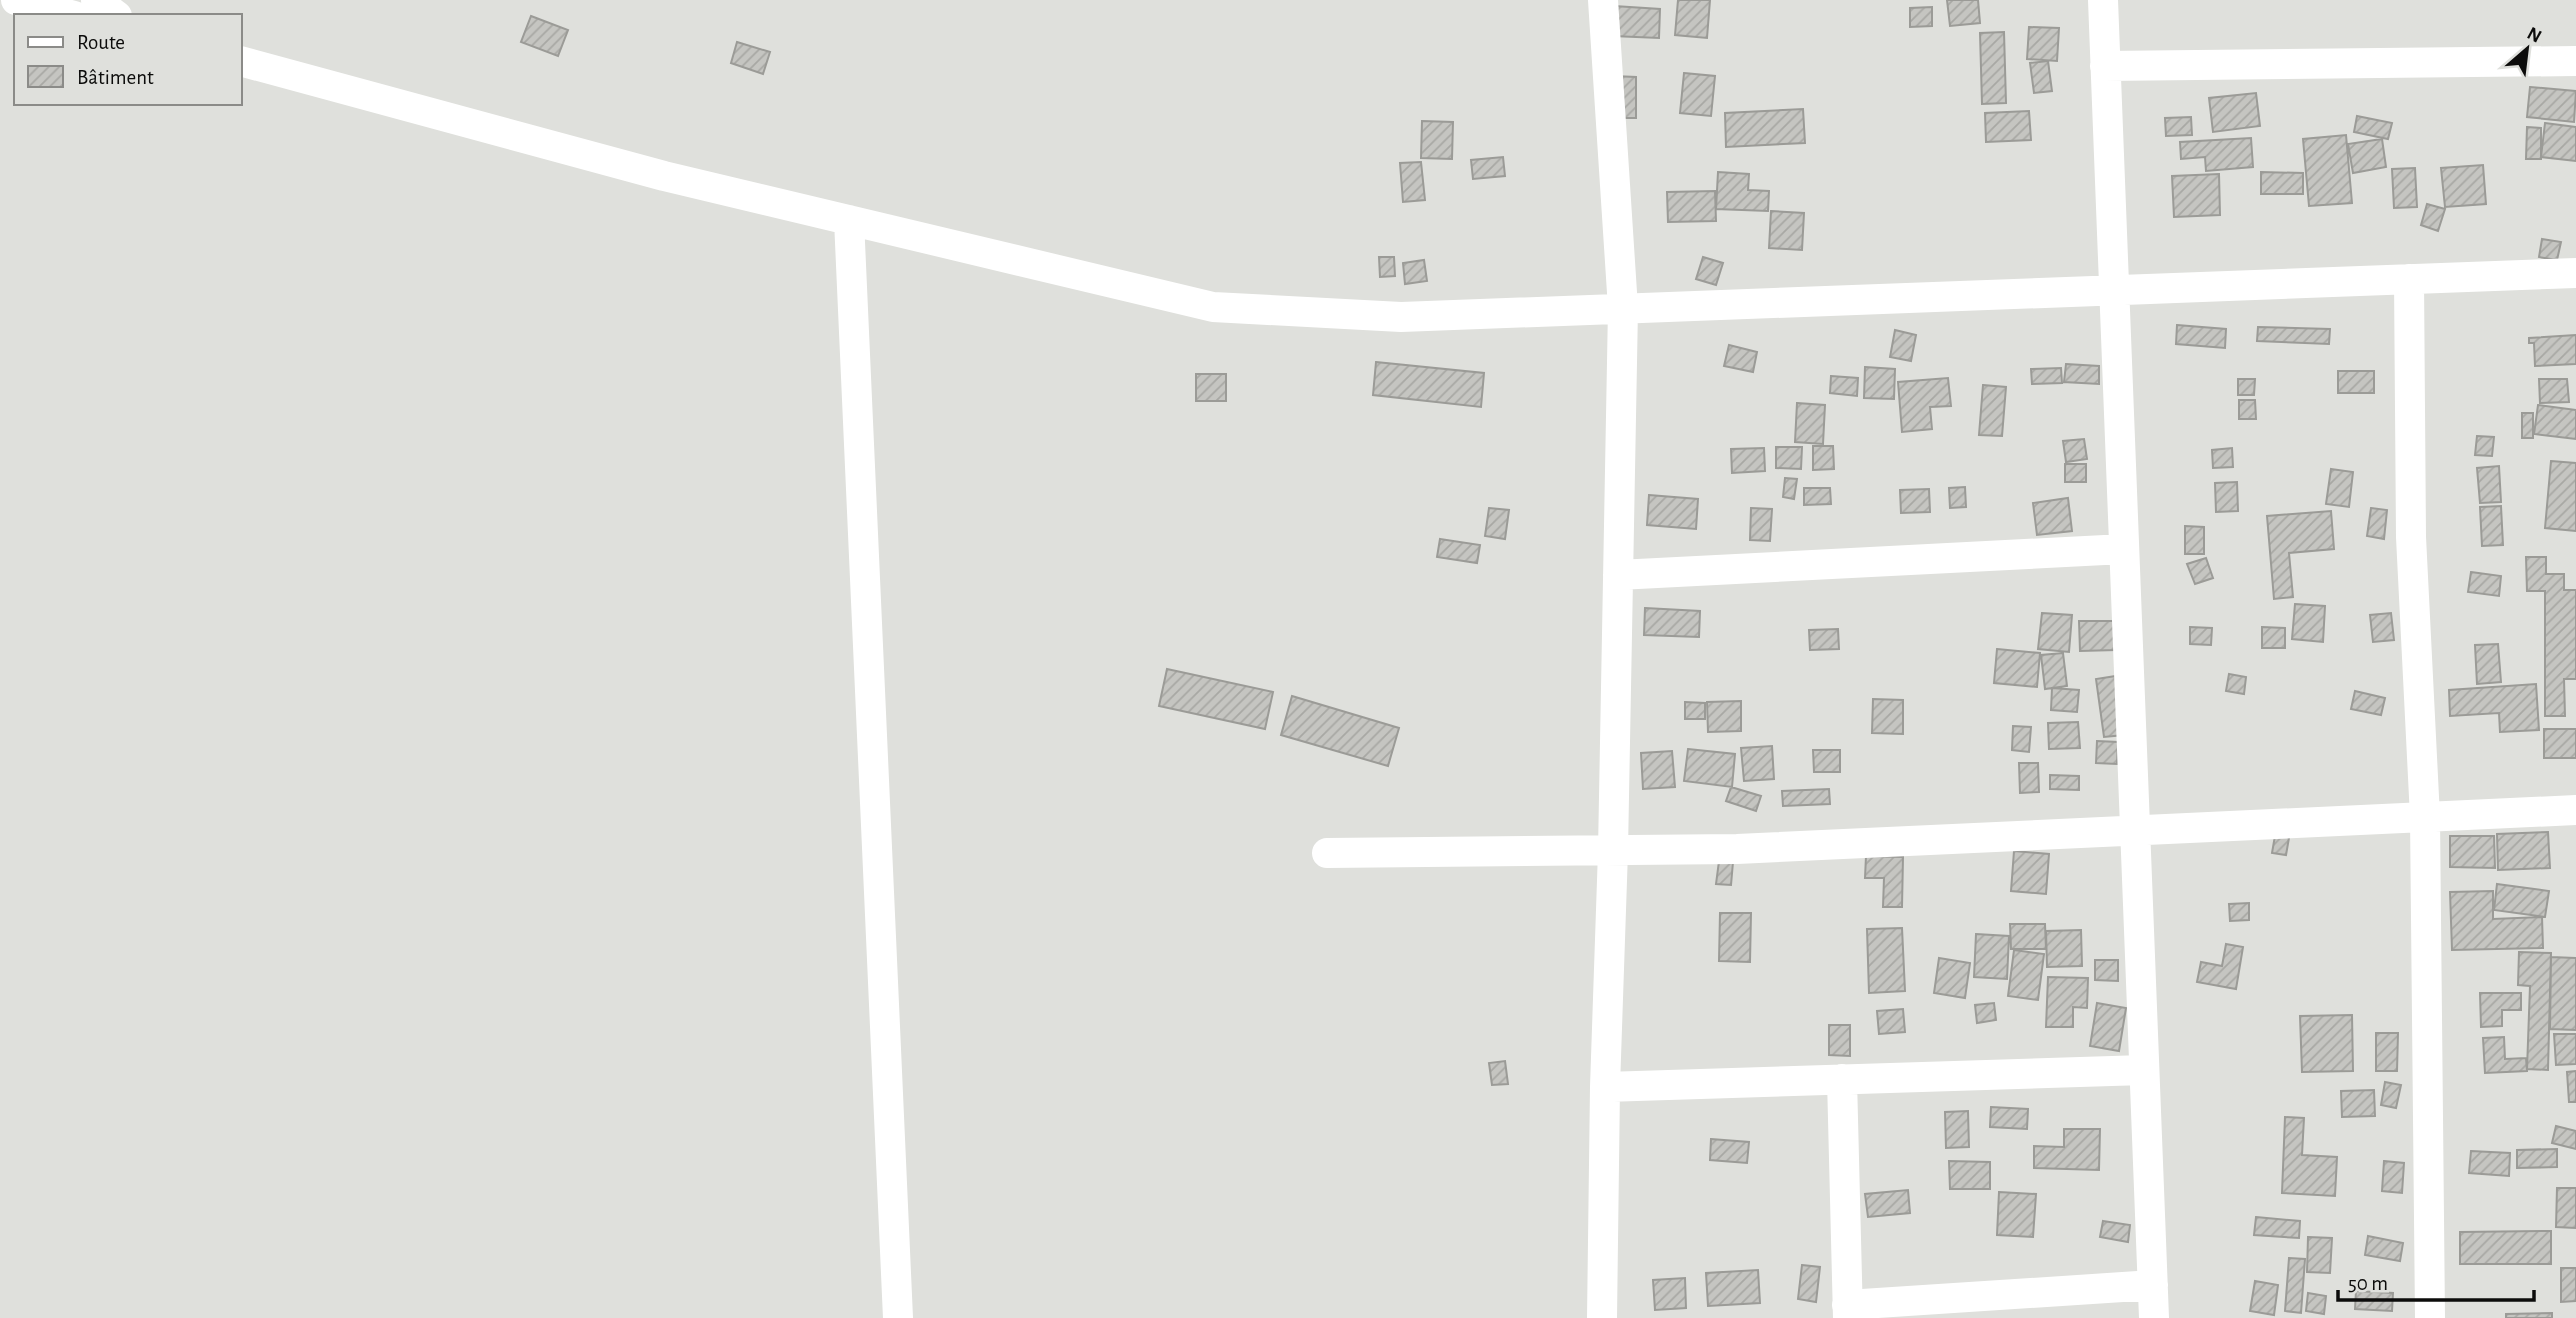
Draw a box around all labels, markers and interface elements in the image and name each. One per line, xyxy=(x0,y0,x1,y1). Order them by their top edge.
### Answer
legend xyxy=(14,14,242,105)
north arrow xyxy=(2492,14,2562,84)
text: N xyxy=(2524,24,2545,47)
text: Route xyxy=(77,32,125,53)
text: Bâtiment xyxy=(77,67,154,88)
scale bar xyxy=(2338,1258,2534,1302)
text: 50 m xyxy=(2348,1273,2388,1294)

